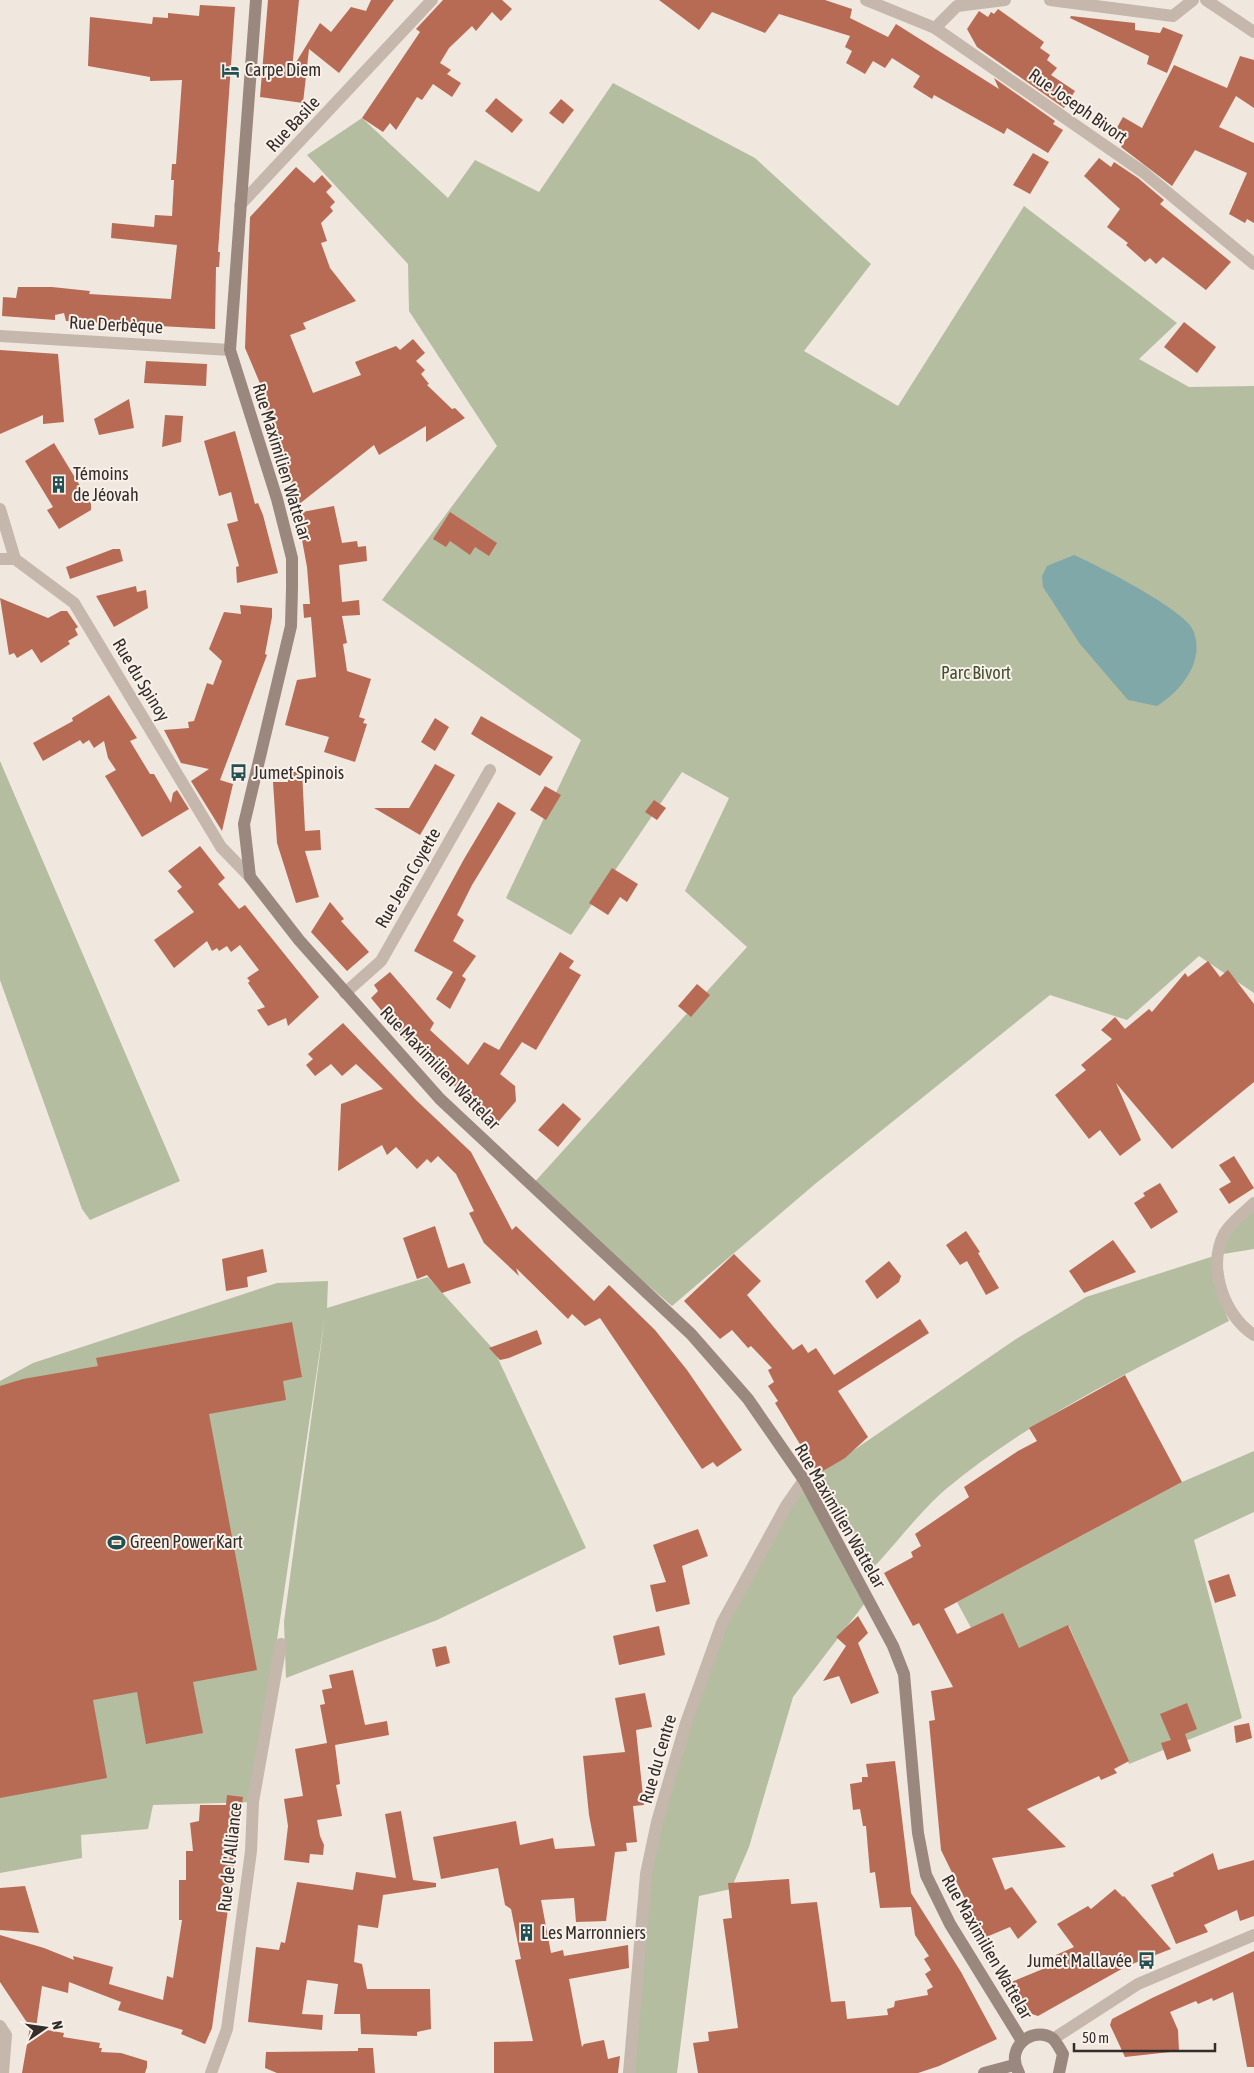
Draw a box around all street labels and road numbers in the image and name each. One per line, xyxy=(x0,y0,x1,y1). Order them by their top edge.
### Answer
street label: Rue Joseph Bivort xyxy=(1025,64,1132,147)
street label: Rue Basile xyxy=(262,91,324,156)
street label: Rue Derbèque xyxy=(69,312,163,337)
street label: Rue Maximilien Wattelar xyxy=(249,381,317,544)
street label: Rue du Spinoy xyxy=(109,635,174,725)
street label: Rue Jean Coyette xyxy=(370,824,445,931)
street label: Rue Maximilien Wattelar xyxy=(376,1002,505,1134)
street label: Rue Maximilien Wattelar xyxy=(791,1440,891,1592)
street label: Rue du Centre xyxy=(635,1712,680,1806)
street label: Rue de l'Alliance xyxy=(213,1801,246,1913)
street label: Rue Maximilien Wattelar xyxy=(938,1871,1038,2023)

